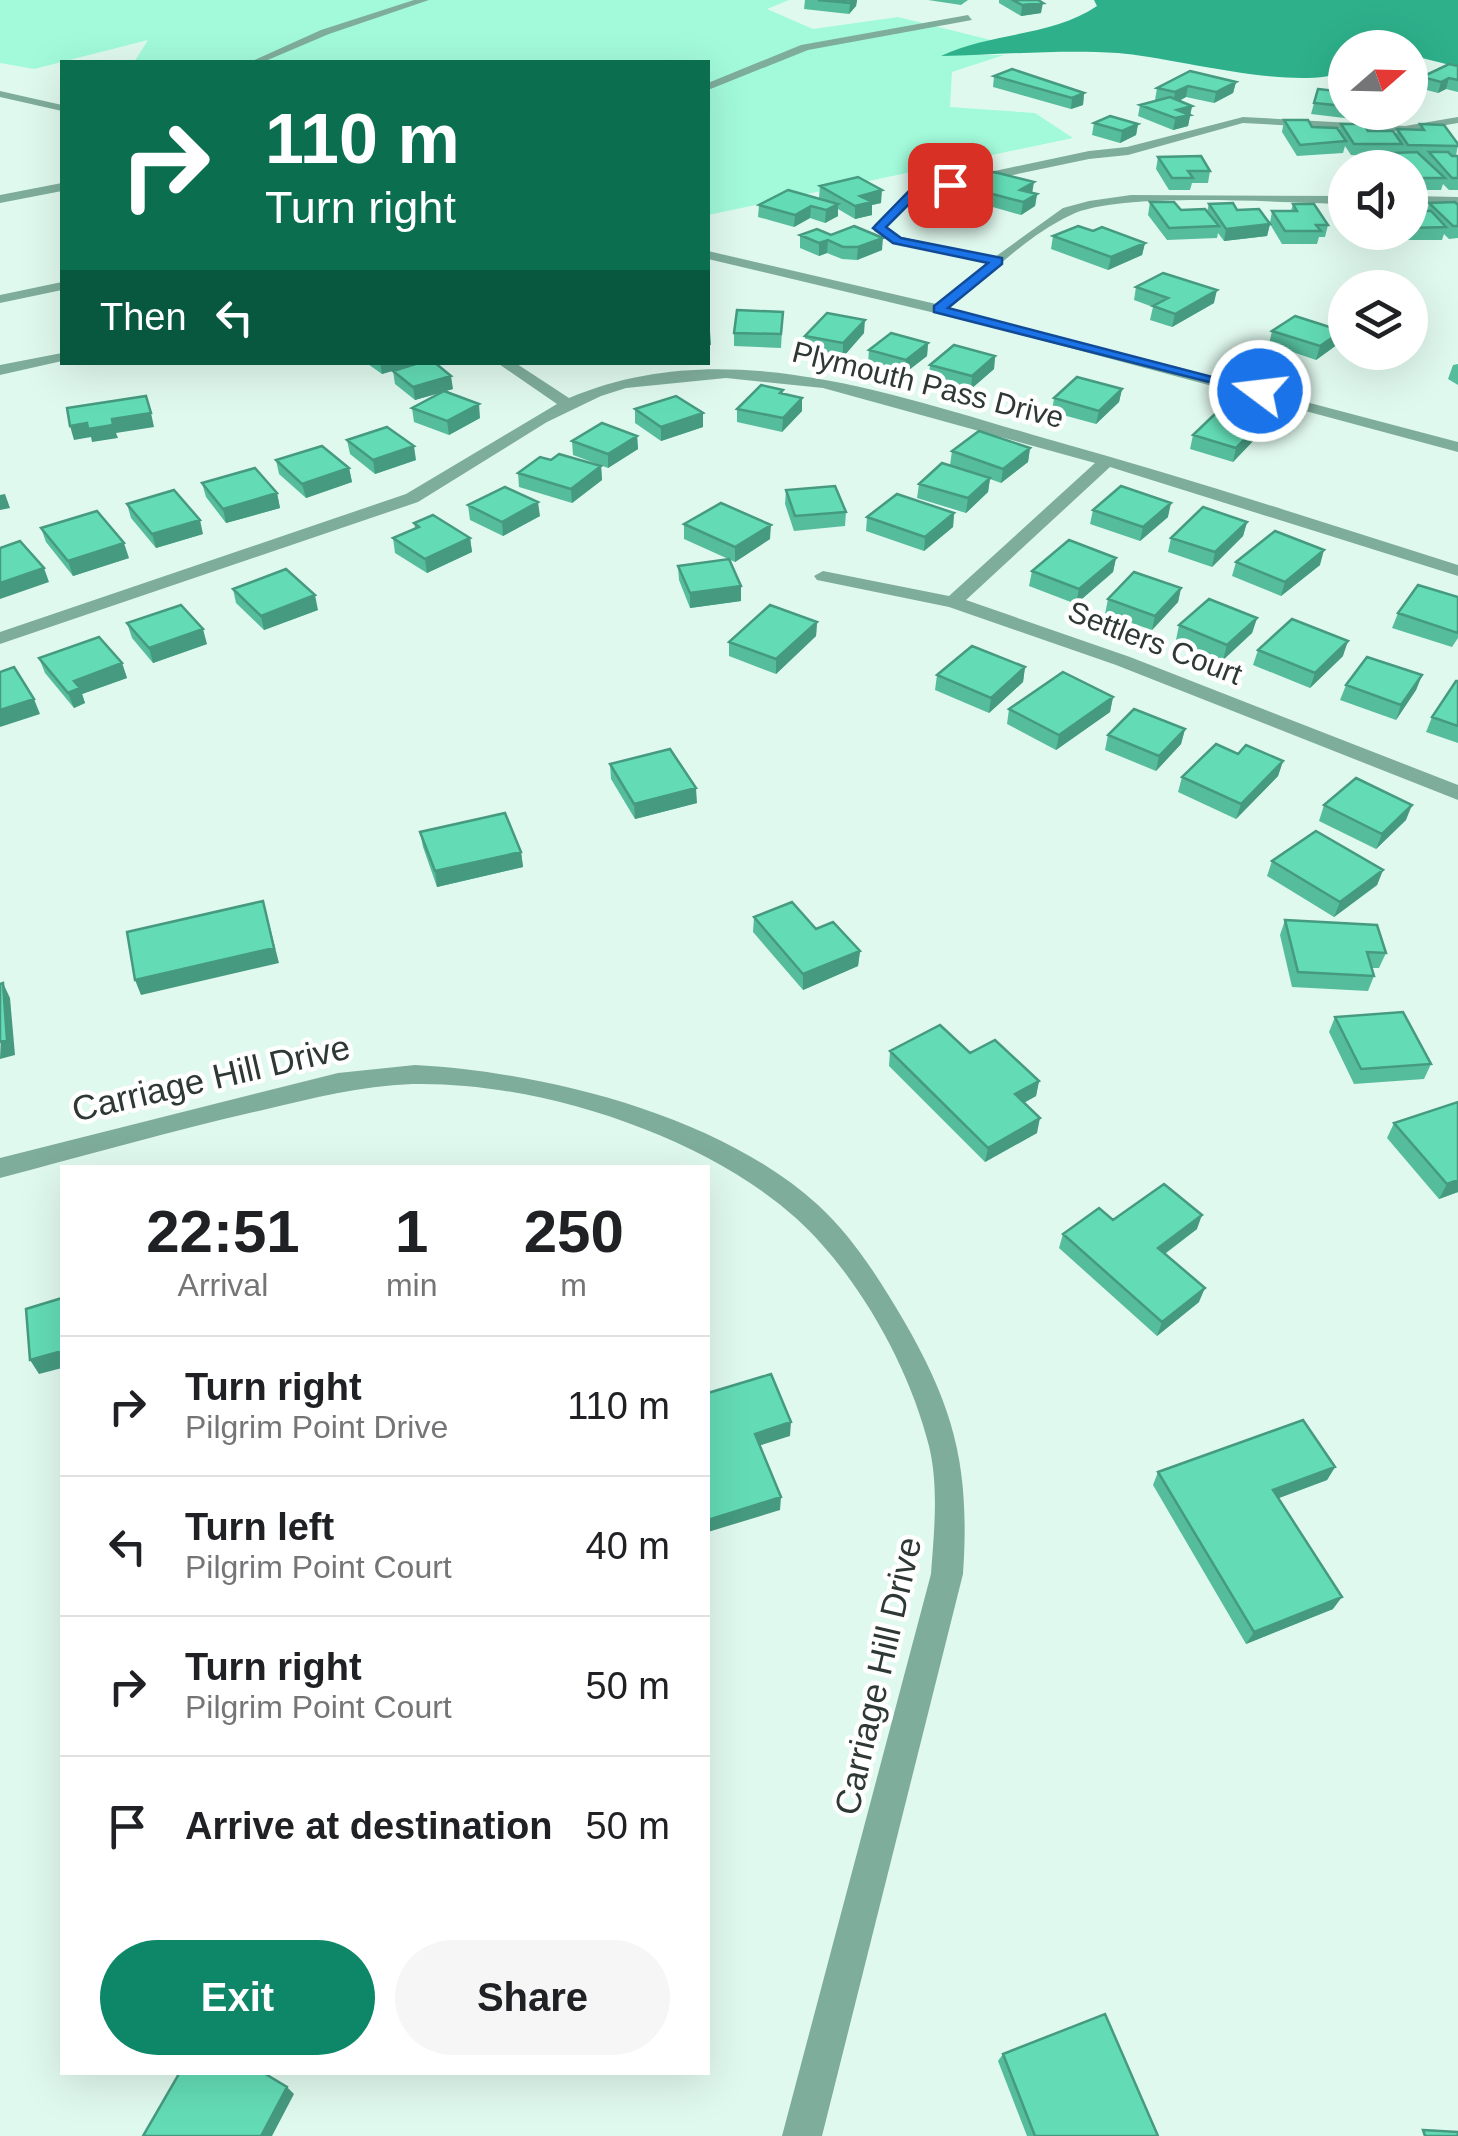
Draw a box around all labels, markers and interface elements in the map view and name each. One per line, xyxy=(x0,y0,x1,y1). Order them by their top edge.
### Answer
north arrow xyxy=(1328,30,1428,130)
map controls xyxy=(1328,30,1428,370)
icon: right xyxy=(100,100,230,230)
text: 110 m xyxy=(265,100,460,178)
pin xyxy=(908,143,993,228)
button: sound xyxy=(1328,150,1428,250)
icon: arrive xyxy=(923,158,978,213)
text: Turn right xyxy=(265,182,456,233)
button: layers xyxy=(1328,270,1428,370)
icon: left xyxy=(207,290,262,345)
text: Then xyxy=(100,296,187,338)
street label: Plymouth Pass Drive xyxy=(789,335,1067,434)
position arrow xyxy=(1208,339,1312,443)
street label: Settlers Court xyxy=(1064,594,1247,691)
street label: Carriage Hill Drive xyxy=(68,1027,354,1128)
text: 22:51 xyxy=(146,1198,300,1265)
text: 1 xyxy=(395,1198,428,1265)
text: 250 xyxy=(524,1198,624,1265)
text: Arrival xyxy=(178,1267,268,1303)
text: min xyxy=(386,1267,437,1303)
text: m xyxy=(560,1267,587,1303)
text: Turn right xyxy=(185,1366,362,1408)
icon: right xyxy=(100,1379,155,1434)
text: 110 m xyxy=(567,1385,670,1427)
text: Pilgrim Point Drive xyxy=(185,1409,448,1445)
text: Turn left xyxy=(185,1506,334,1548)
icon: left xyxy=(100,1519,155,1574)
text: 40 m xyxy=(586,1525,670,1567)
street label: Carriage Hill Drive xyxy=(827,1533,928,1819)
text: Pilgrim Point Court xyxy=(185,1549,452,1585)
text: Turn right xyxy=(185,1646,362,1688)
icon: right xyxy=(100,1659,155,1714)
text: 50 m xyxy=(586,1665,670,1707)
text: Pilgrim Point Court xyxy=(185,1689,452,1725)
icon: arrive xyxy=(100,1799,155,1854)
text: Arrive at destination xyxy=(185,1805,552,1847)
text: 50 m xyxy=(586,1805,670,1847)
button: Exit xyxy=(100,1940,375,2055)
button: Share xyxy=(395,1940,670,2055)

